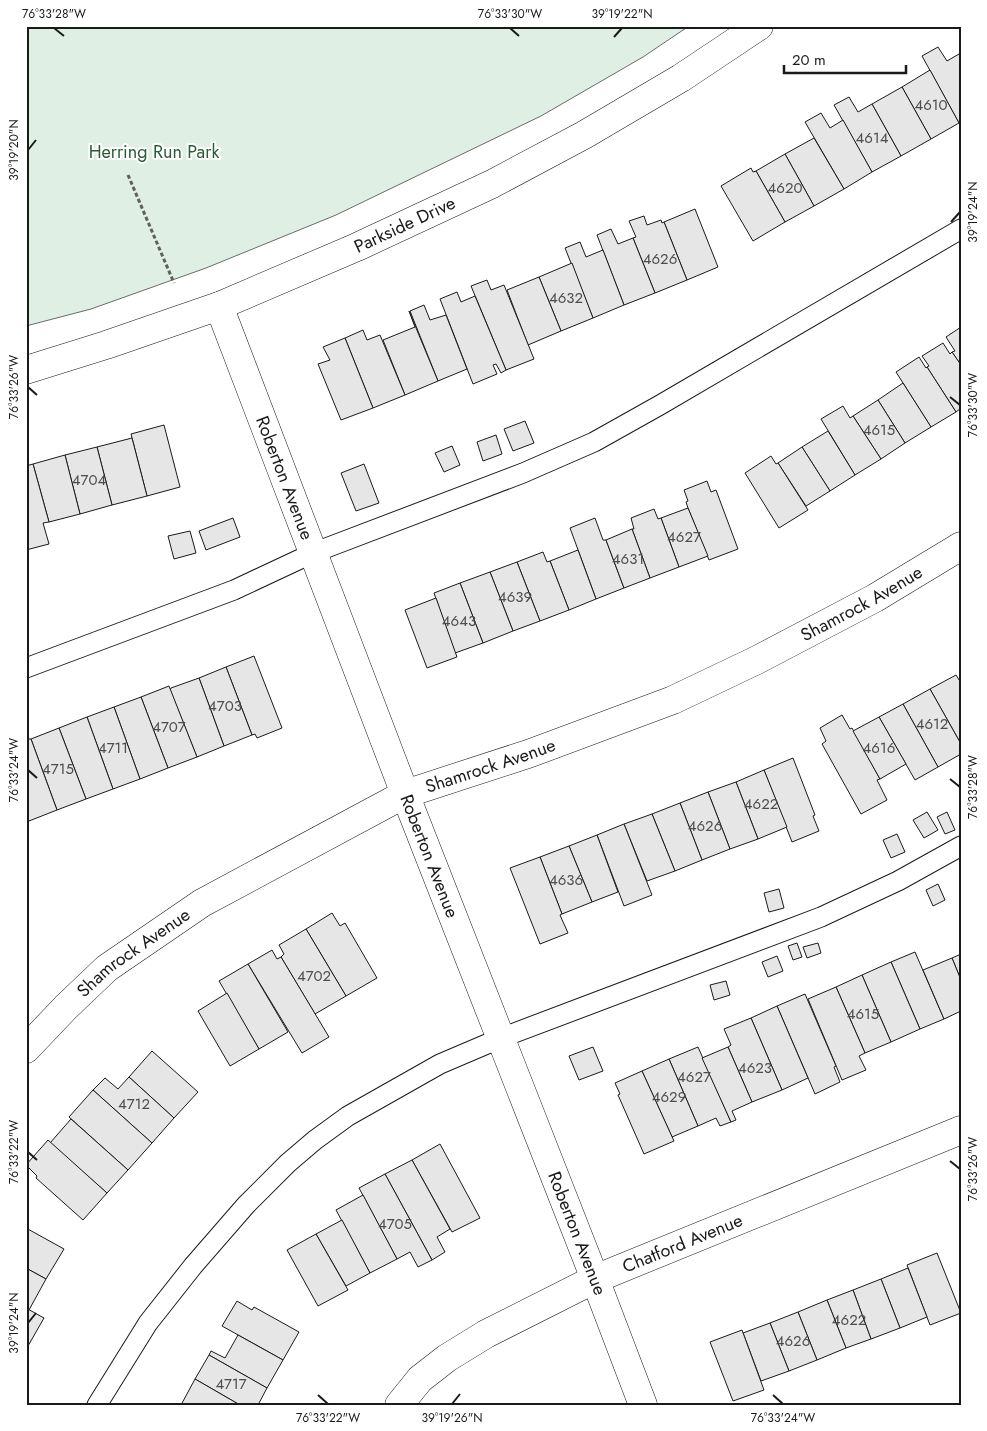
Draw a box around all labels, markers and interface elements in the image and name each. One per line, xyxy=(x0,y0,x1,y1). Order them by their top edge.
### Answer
text: 76°33'28"W xyxy=(22,5,86,23)
text: 76°33'30"W xyxy=(478,5,542,23)
text: 39°19'22"N xyxy=(591,5,653,23)
scale bar xyxy=(784,42,907,74)
text: 20 m xyxy=(792,49,826,71)
house number: 4610 xyxy=(914,94,948,116)
text: 39°19'20"N xyxy=(5,119,23,181)
house number: 4614 xyxy=(856,127,889,149)
park label: Herring Run Park xyxy=(89,139,219,165)
house number: 4620 xyxy=(768,177,802,199)
text: 39°19'24"N xyxy=(964,181,982,243)
street label: Parkside Drive xyxy=(350,190,460,260)
house number: 4626 xyxy=(643,248,677,270)
house number: 4632 xyxy=(549,287,583,309)
text: 76°33'26"W xyxy=(5,355,23,419)
text: 76°33'30"W xyxy=(964,373,982,437)
street label: Roberton Avenue xyxy=(249,412,320,544)
house number: 4615 xyxy=(863,419,895,441)
house number: 4704 xyxy=(72,469,106,491)
house number: 4627 xyxy=(667,526,701,548)
house number: 4631 xyxy=(612,548,644,570)
street label: Shamrock Avenue xyxy=(796,559,927,648)
house number: 4639 xyxy=(498,586,532,608)
house number: 4643 xyxy=(442,610,476,632)
house number: 4703 xyxy=(208,695,242,717)
house number: 4612 xyxy=(916,713,948,735)
house number: 4707 xyxy=(152,716,186,738)
street label: Shamrock Avenue xyxy=(422,732,559,800)
house number: 4711 xyxy=(98,737,128,759)
house number: 4616 xyxy=(863,737,895,759)
text: 76°33'24"W xyxy=(5,738,23,802)
text: 76°33'28"W xyxy=(964,755,982,819)
house number: 4715 xyxy=(42,758,74,780)
street label: Roberton Avenue xyxy=(393,791,465,922)
house number: 4622 xyxy=(744,793,778,815)
house number: 4626 xyxy=(688,815,722,837)
house number: 4636 xyxy=(549,869,583,891)
street label: Shamrock Avenue xyxy=(71,902,195,1003)
house number: 4702 xyxy=(297,965,331,987)
house number: 4615 xyxy=(847,1003,879,1025)
house number: 4623 xyxy=(738,1057,772,1079)
house number: 4627 xyxy=(677,1066,711,1088)
house number: 4629 xyxy=(652,1086,686,1108)
house number: 4712 xyxy=(118,1093,150,1115)
text: 76°33'22"W xyxy=(5,1120,23,1184)
text: 76°33'26"W xyxy=(964,1137,982,1201)
street label: Roberton Avenue xyxy=(541,1168,613,1299)
street label: Chatford Avenue xyxy=(618,1207,747,1279)
house number: 4705 xyxy=(378,1213,412,1235)
text: 39°19'24"N xyxy=(5,1292,23,1354)
house number: 4622 xyxy=(832,1309,866,1331)
house number: 4626 xyxy=(776,1330,810,1352)
house number: 4717 xyxy=(215,1373,247,1395)
text: 76°33'22"W xyxy=(296,1409,360,1427)
text: 39°19'26"N xyxy=(421,1409,483,1427)
text: 76°33'24"W xyxy=(751,1409,815,1427)

